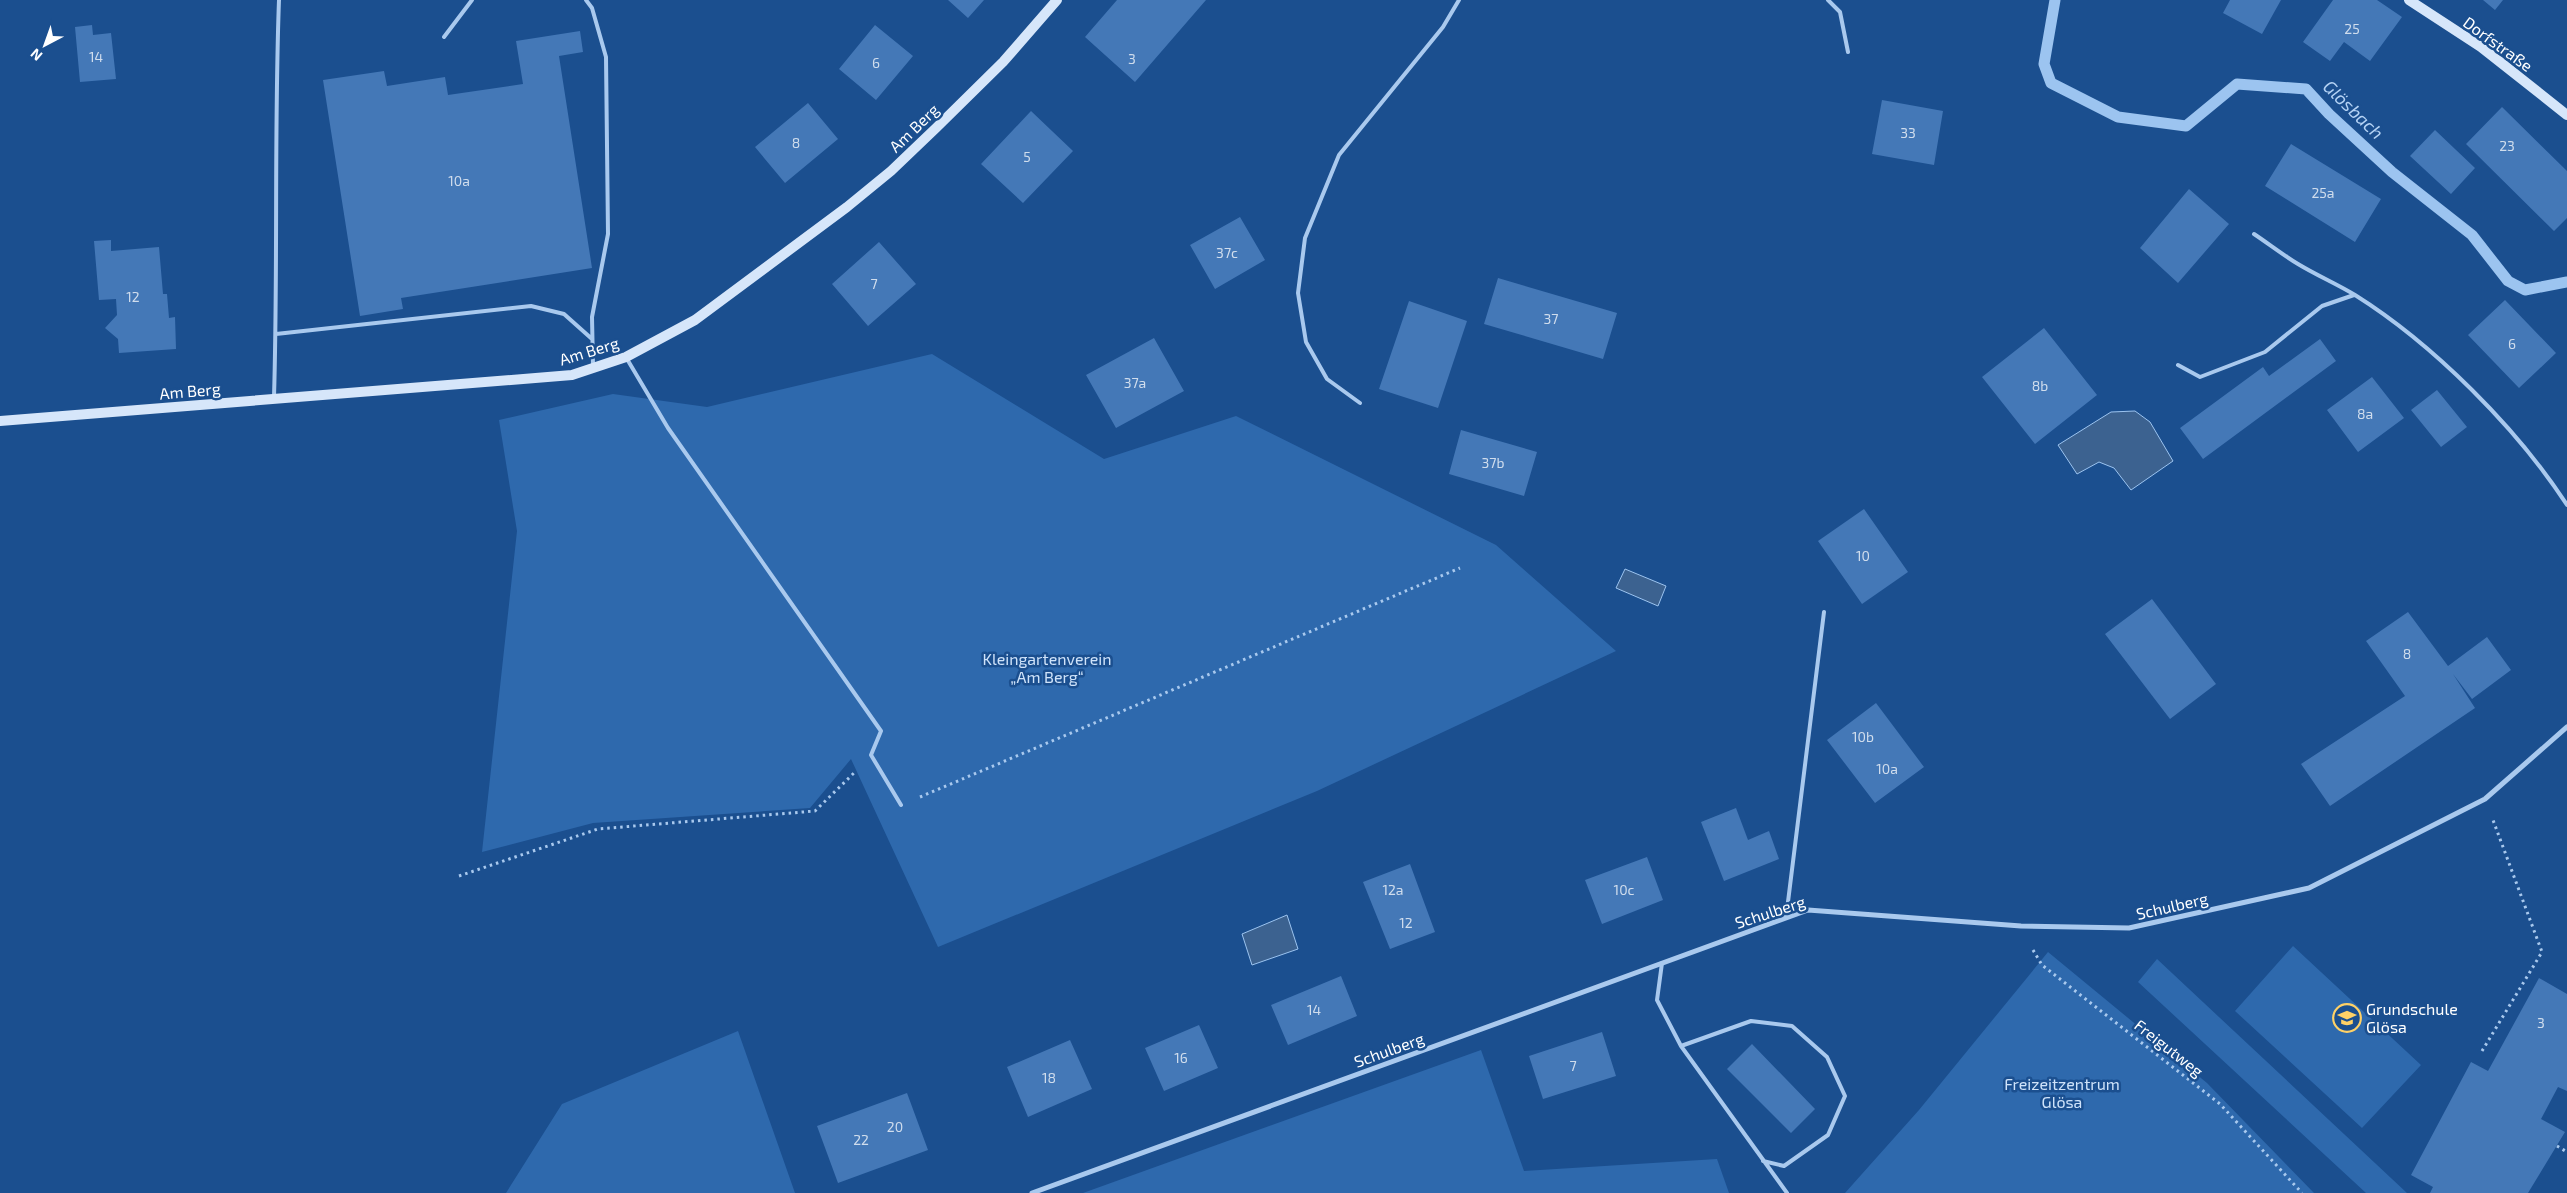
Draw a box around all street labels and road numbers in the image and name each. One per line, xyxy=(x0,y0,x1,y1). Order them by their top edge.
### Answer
street label: Dorfstraße xyxy=(2460,12,2537,75)
street label: Am Berg xyxy=(885,99,942,156)
street label: Am Berg xyxy=(557,332,621,369)
street label: Am Berg xyxy=(159,378,221,403)
street label: Schulberg xyxy=(2134,888,2210,923)
street label: Schulberg xyxy=(1732,891,1808,932)
street label: Freigutweg xyxy=(2131,1015,2207,1080)
street label: Schulberg xyxy=(1351,1028,1426,1071)

